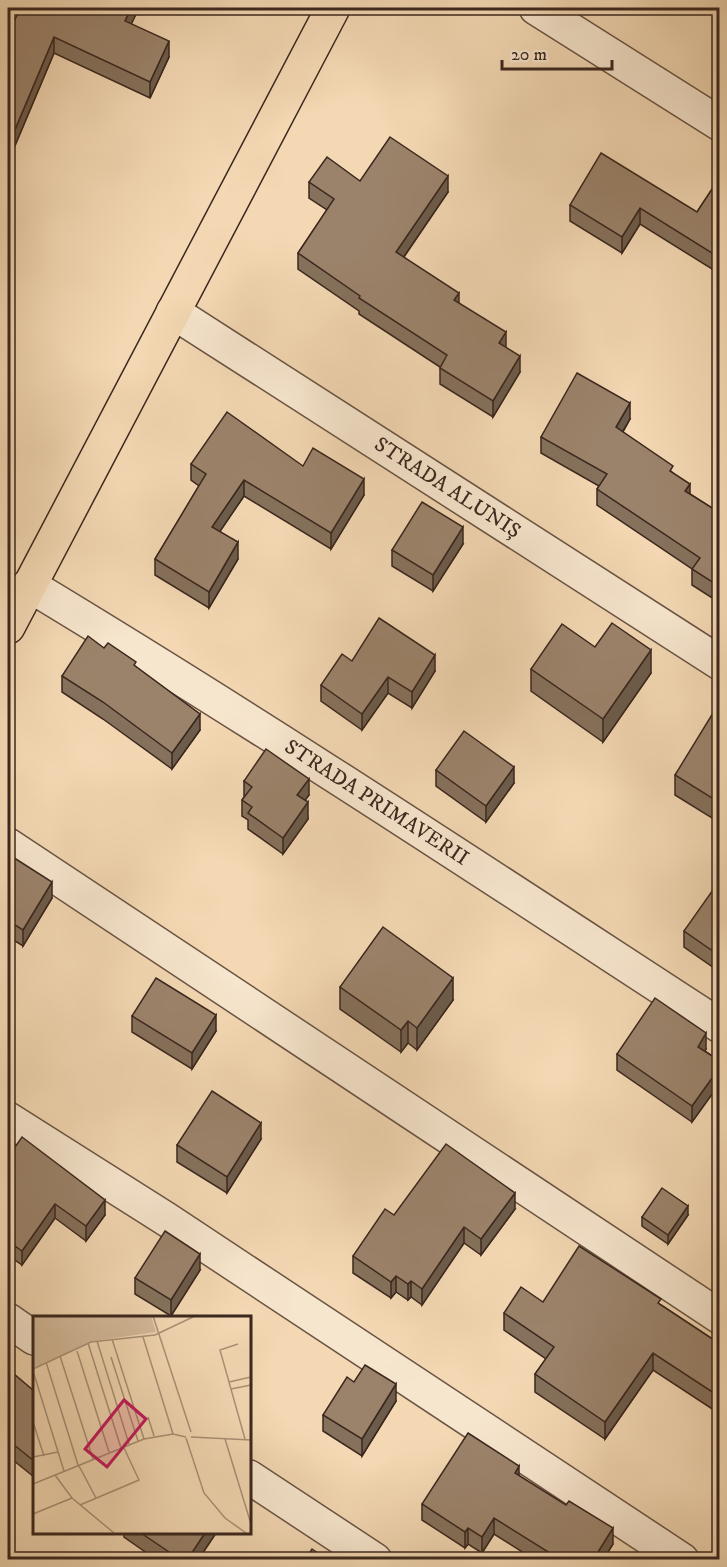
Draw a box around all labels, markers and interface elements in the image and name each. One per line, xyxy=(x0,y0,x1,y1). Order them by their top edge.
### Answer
scale bar xyxy=(502,33,612,71)
text: 20 m xyxy=(511,44,547,66)
street label: STRADA ALUNIȘ xyxy=(369,431,526,545)
street label: STRADA PRIMAVERII xyxy=(279,734,473,872)
inset map xyxy=(33,1316,250,1534)

